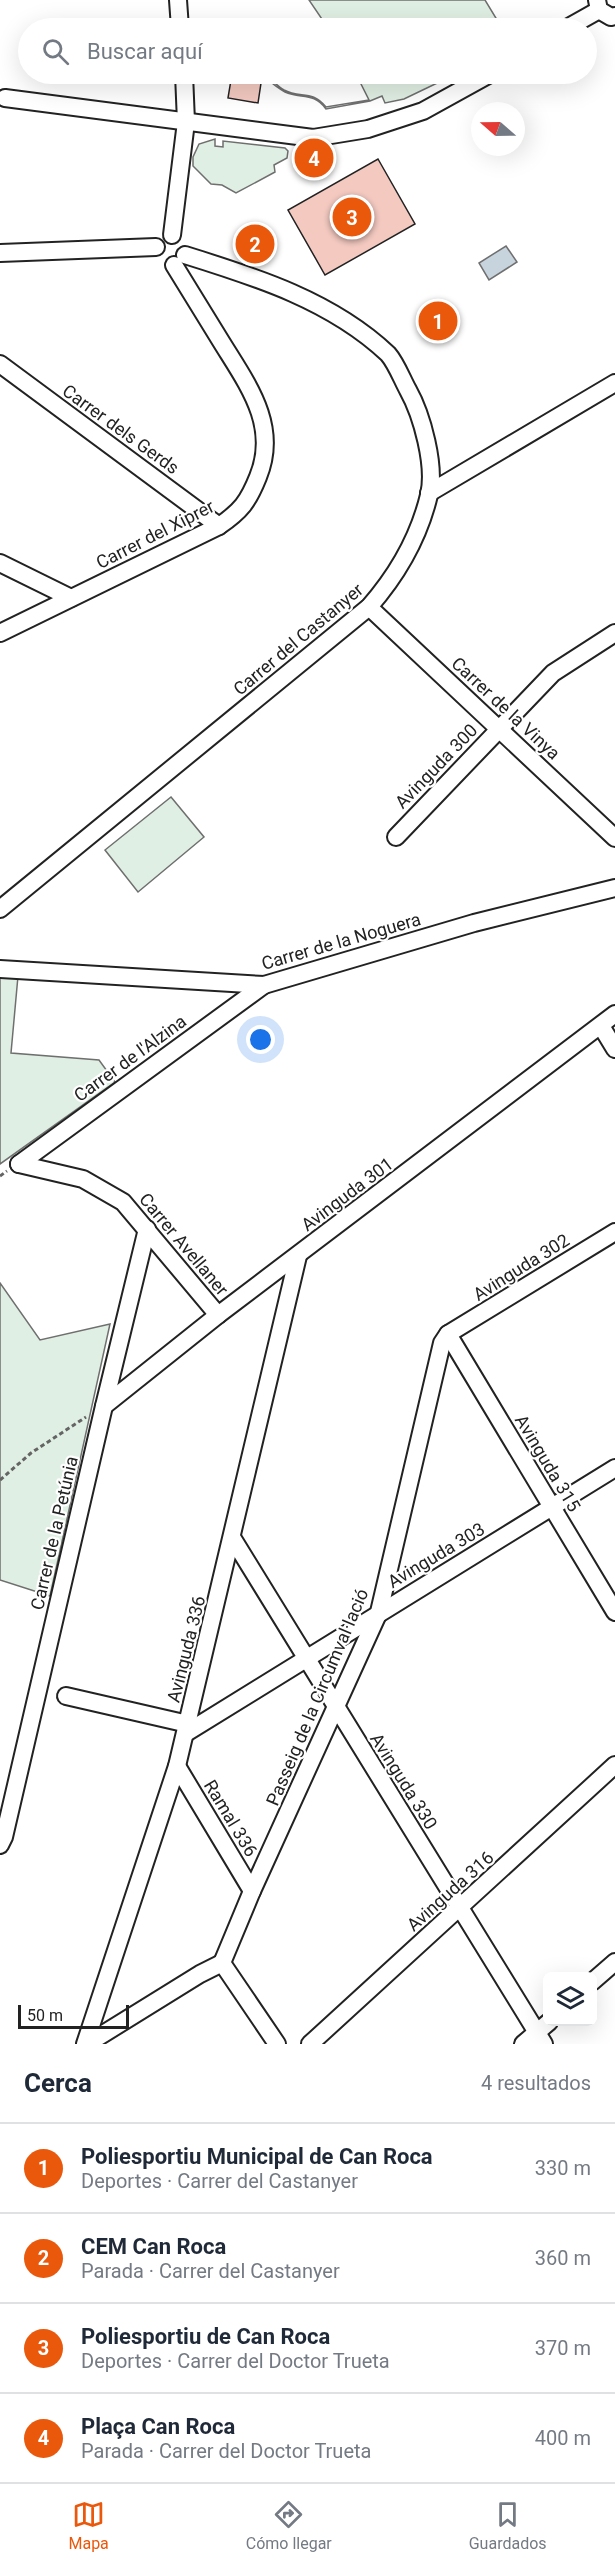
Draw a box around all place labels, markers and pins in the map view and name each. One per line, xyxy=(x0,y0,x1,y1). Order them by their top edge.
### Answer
pin: 4 xyxy=(294,136,334,180)
pin: 3 xyxy=(332,194,372,240)
pin: 2 xyxy=(236,222,274,266)
pin: 1 xyxy=(418,298,458,344)

